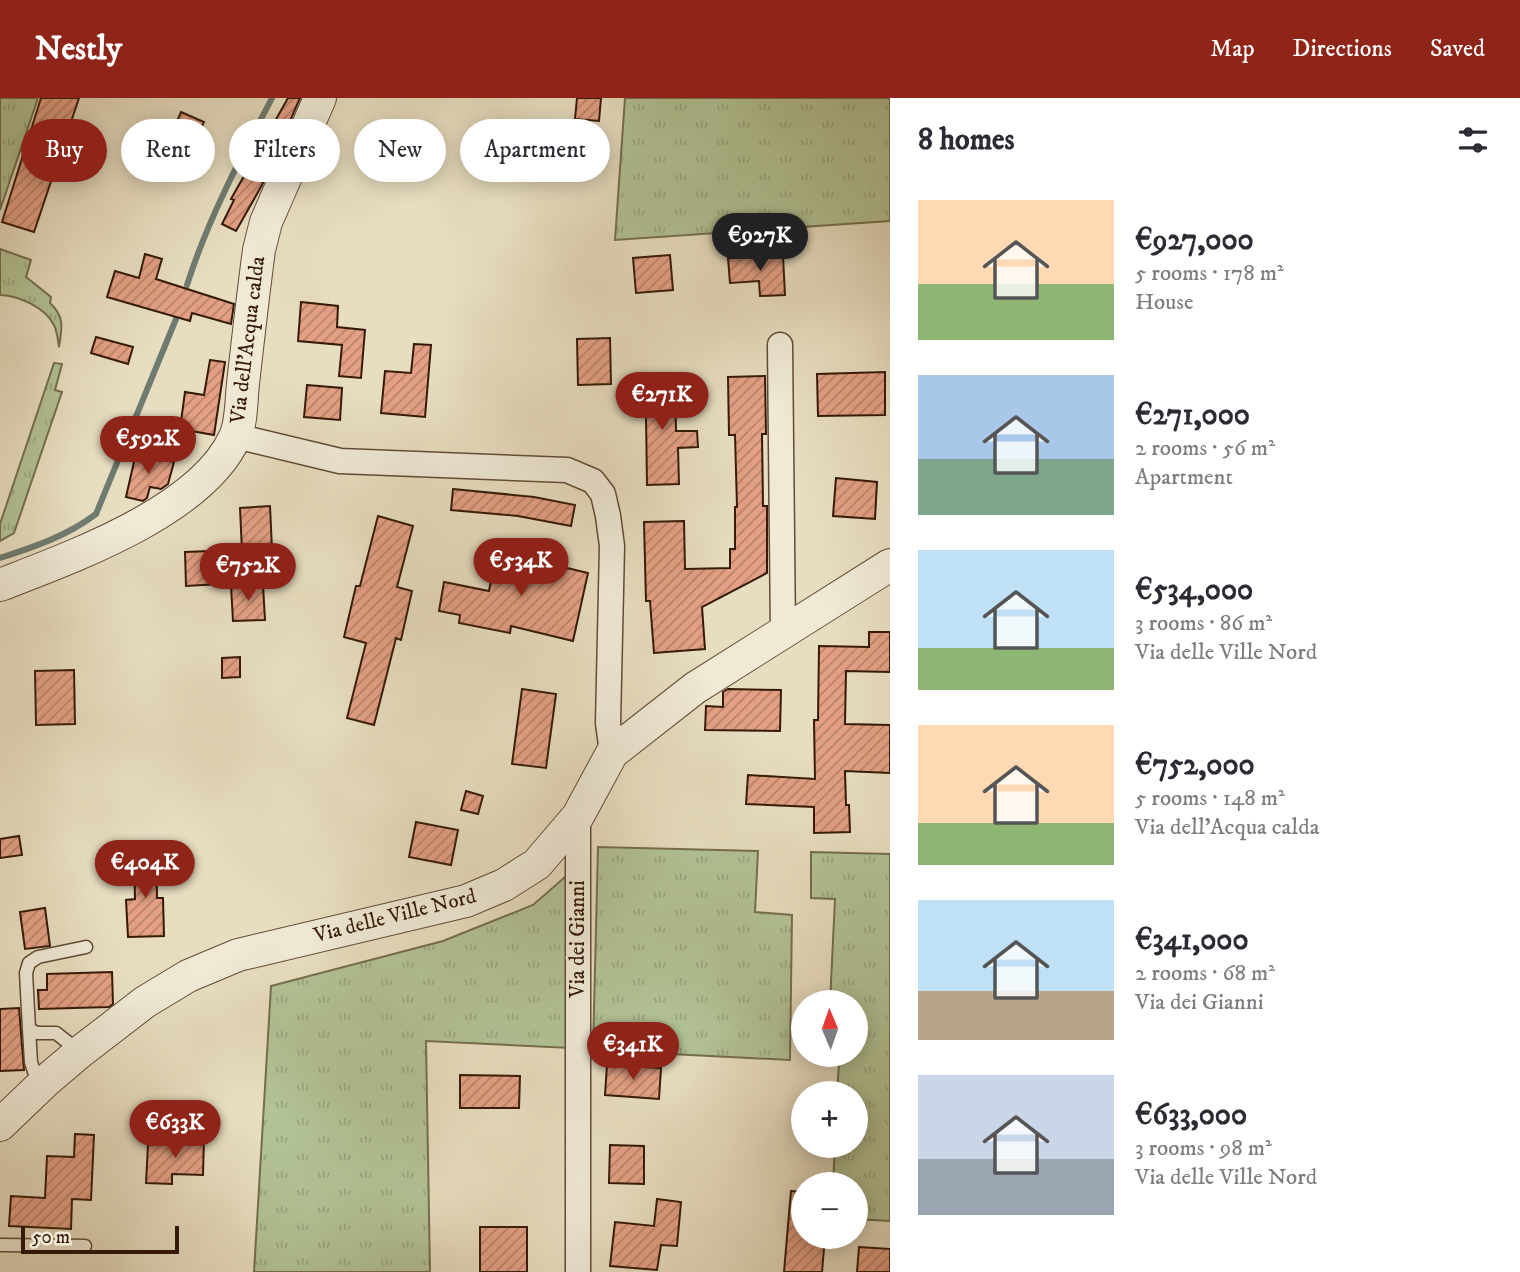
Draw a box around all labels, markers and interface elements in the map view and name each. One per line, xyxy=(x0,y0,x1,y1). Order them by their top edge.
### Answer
text: Nestly xyxy=(35,29,122,70)
text: Map xyxy=(1210,34,1255,64)
text: Directions xyxy=(1293,34,1392,64)
text: Saved xyxy=(1430,34,1485,64)
chip: Buy xyxy=(21,119,107,182)
chip: Rent xyxy=(121,119,215,182)
chip: Filters xyxy=(229,119,340,182)
chip: New xyxy=(354,119,446,182)
chip: Apartment xyxy=(460,119,610,182)
icon: filters xyxy=(1454,121,1492,159)
text: 8 homes xyxy=(918,122,1015,159)
pin: €927K xyxy=(711,214,809,273)
text: €927K xyxy=(728,221,792,250)
text: €927,000 xyxy=(1135,222,1254,259)
icon: home xyxy=(974,228,1058,312)
street label: Via dell'Acqua calda xyxy=(225,255,271,426)
text: 5 rooms · 178 m² xyxy=(1135,259,1284,288)
text: House xyxy=(1135,288,1193,317)
pin: €271K xyxy=(613,372,711,432)
text: €271K xyxy=(632,380,692,409)
text: €271,000 xyxy=(1135,397,1250,434)
icon: home xyxy=(974,403,1058,487)
pin: €592K xyxy=(99,416,197,476)
text: €592K xyxy=(116,424,180,453)
text: 2 rooms · 56 m² xyxy=(1135,434,1275,463)
text: Apartment xyxy=(1135,463,1233,492)
pin: €534K xyxy=(472,538,570,598)
pin: €752K xyxy=(199,544,297,603)
text: €534K xyxy=(490,546,552,575)
text: €752K xyxy=(216,551,280,580)
text: €534,000 xyxy=(1135,572,1253,609)
icon: home xyxy=(974,578,1058,662)
text: 3 rooms · 86 m² xyxy=(1135,609,1272,638)
text: Via delle Ville Nord xyxy=(1135,638,1317,667)
text: €752,000 xyxy=(1135,747,1255,784)
icon: home xyxy=(974,753,1058,837)
text: 5 rooms · 148 m² xyxy=(1135,784,1285,813)
text: Via dell'Acqua calda xyxy=(1135,813,1320,842)
pin: €404K xyxy=(96,840,194,900)
text: €404K xyxy=(111,848,179,877)
street label: Via dei Gianni xyxy=(565,880,591,999)
street label: Via delle Ville Nord xyxy=(310,883,479,949)
text: €341,000 xyxy=(1135,922,1249,959)
icon: home xyxy=(974,928,1058,1012)
text: 2 rooms · 68 m² xyxy=(1135,959,1275,988)
text: Via dei Gianni xyxy=(1135,988,1264,1017)
north arrow xyxy=(791,990,868,1068)
map controls xyxy=(791,990,868,1249)
pin: €341K xyxy=(584,1023,682,1082)
text: €341K xyxy=(603,1030,663,1059)
button: + xyxy=(791,1081,868,1158)
text: €633,000 xyxy=(1135,1097,1247,1134)
pin: €633K xyxy=(126,1100,224,1160)
icon: home xyxy=(974,1103,1058,1187)
text: €633K xyxy=(146,1108,204,1137)
text: 3 rooms · 98 m² xyxy=(1135,1134,1272,1163)
text: Via delle Ville Nord xyxy=(1135,1163,1317,1192)
button: − xyxy=(791,1172,868,1249)
scale bar xyxy=(21,1223,178,1255)
text: 50 m xyxy=(32,1226,70,1249)

